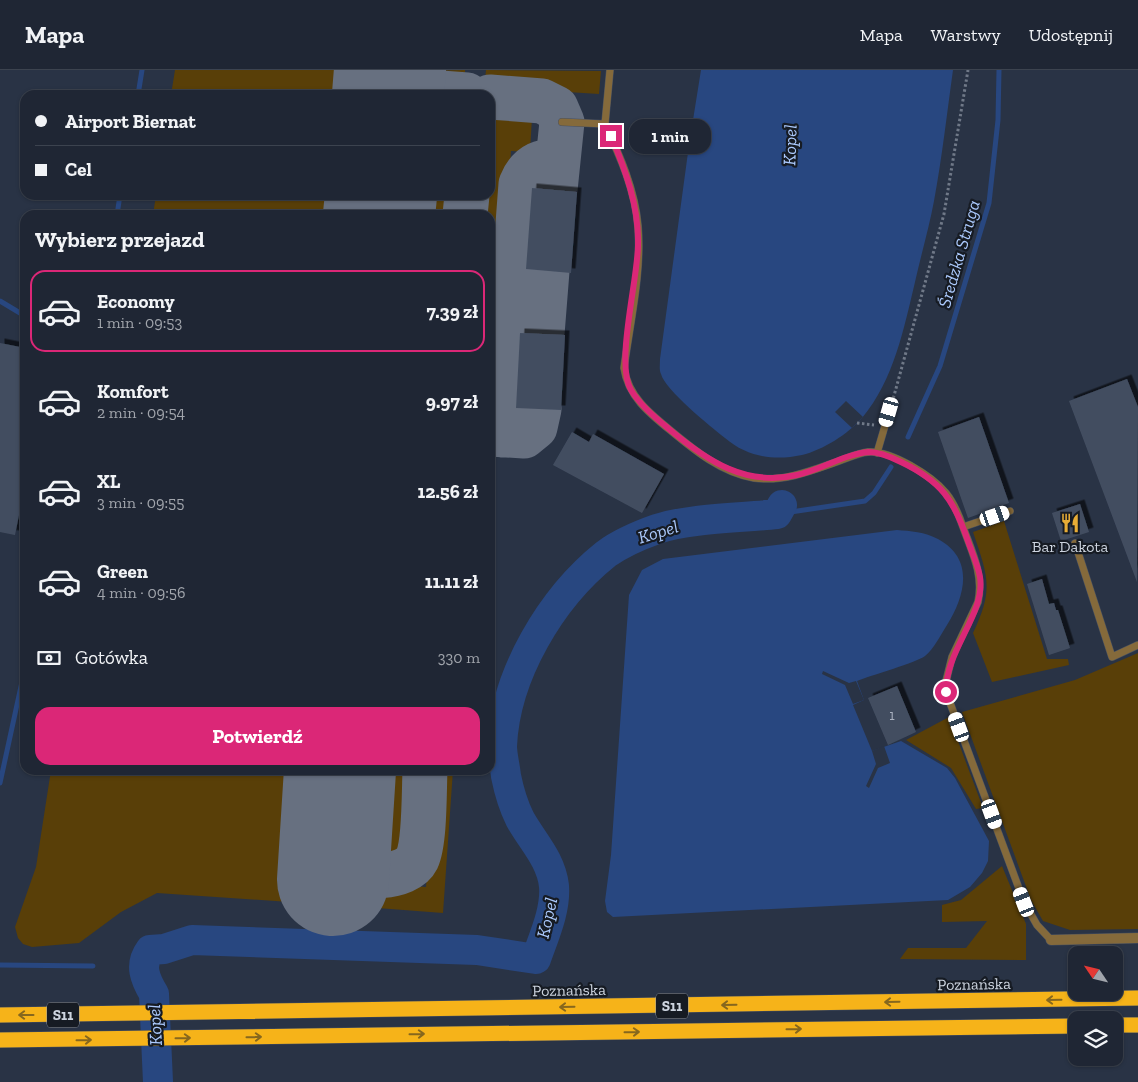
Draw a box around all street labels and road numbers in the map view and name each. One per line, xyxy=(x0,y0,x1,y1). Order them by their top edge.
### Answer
street label: Poznańska xyxy=(937,974,1011,994)
street label: Poznańska xyxy=(532,980,606,1000)
road number: S11 xyxy=(656,994,688,1018)
road number: S11 xyxy=(47,1002,79,1028)

